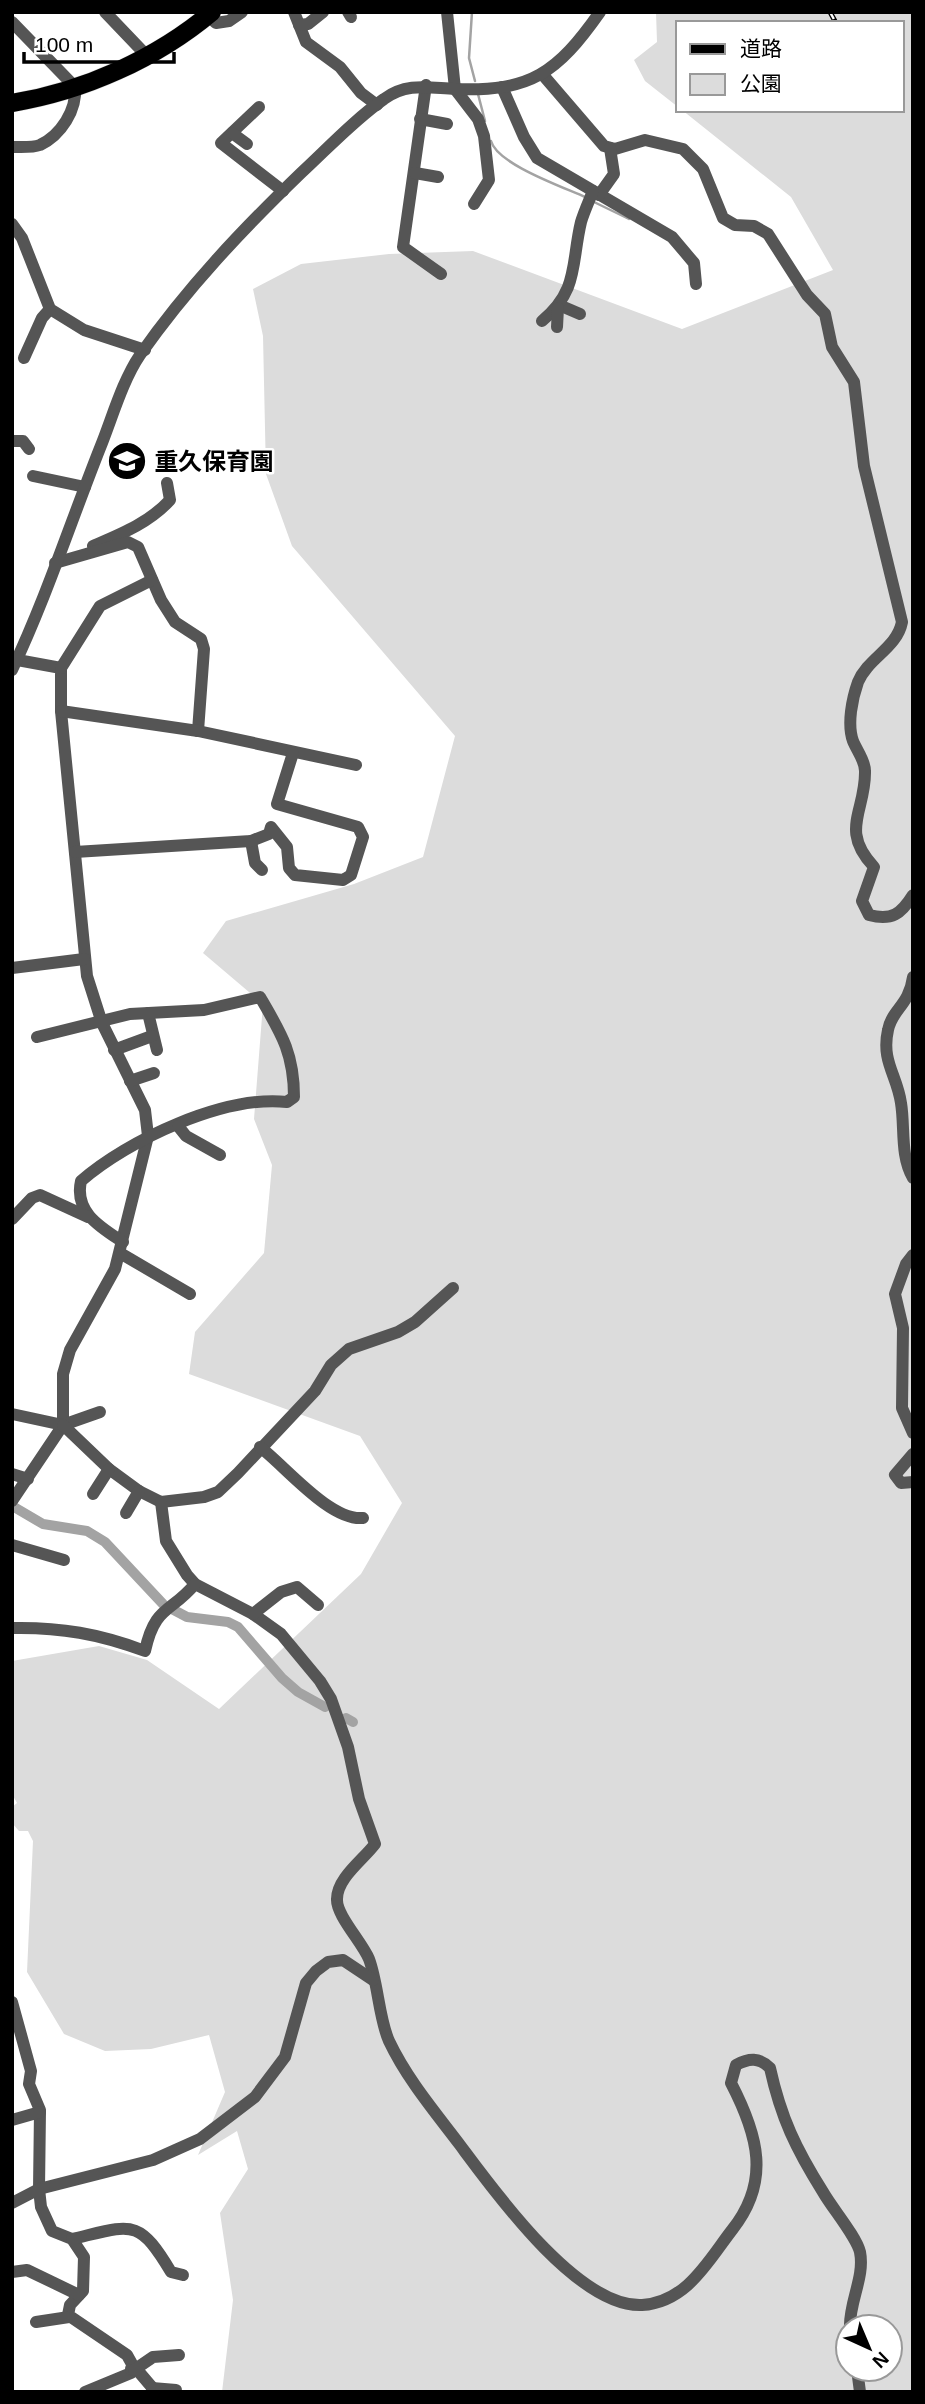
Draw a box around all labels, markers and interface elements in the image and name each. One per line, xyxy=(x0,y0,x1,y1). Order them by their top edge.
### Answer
scale bar xyxy=(24,21,175,65)
legend xyxy=(676,21,904,112)
text: 100 m xyxy=(35,33,93,56)
text: 道路 xyxy=(740,37,782,60)
text: 公園 xyxy=(740,72,782,95)
school or university icon: 重久保育園 xyxy=(106,440,148,482)
place label: 重久保育園 xyxy=(154,448,274,475)
north arrow xyxy=(834,2313,904,2383)
text: N xyxy=(868,2348,893,2372)

